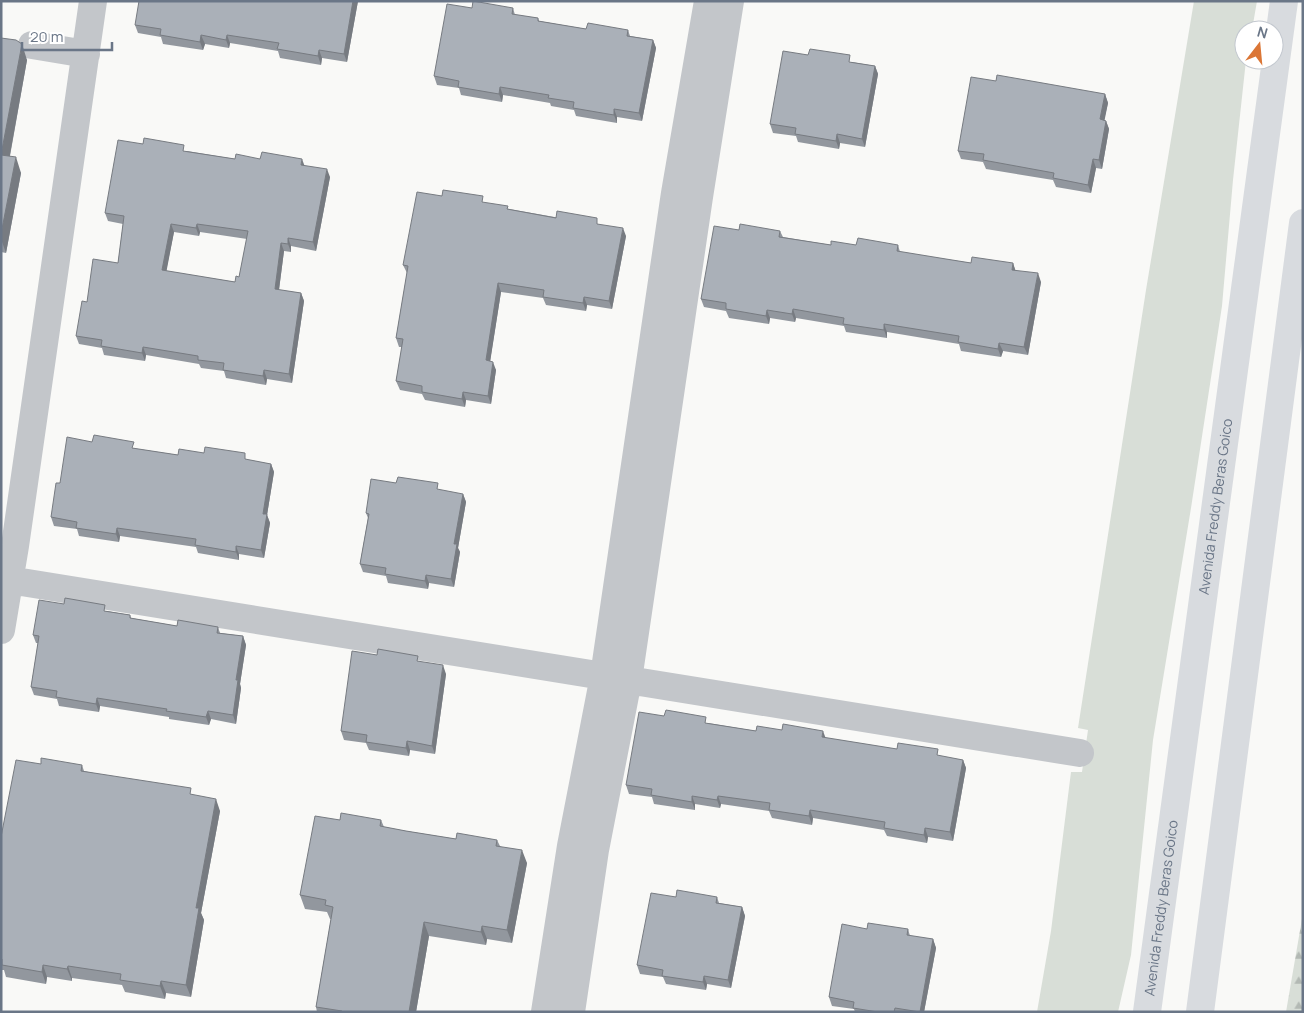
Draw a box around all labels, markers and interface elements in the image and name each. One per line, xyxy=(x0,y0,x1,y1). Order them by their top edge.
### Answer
scale bar xyxy=(22,20,112,52)
north arrow xyxy=(1234,20,1284,70)
text: N xyxy=(1255,22,1270,43)
text: 20 m xyxy=(30,26,63,47)
street label: Avenida Freddy Beras Goico xyxy=(1194,417,1236,596)
street label: Avenida Freddy Beras Goico xyxy=(1139,819,1182,997)

